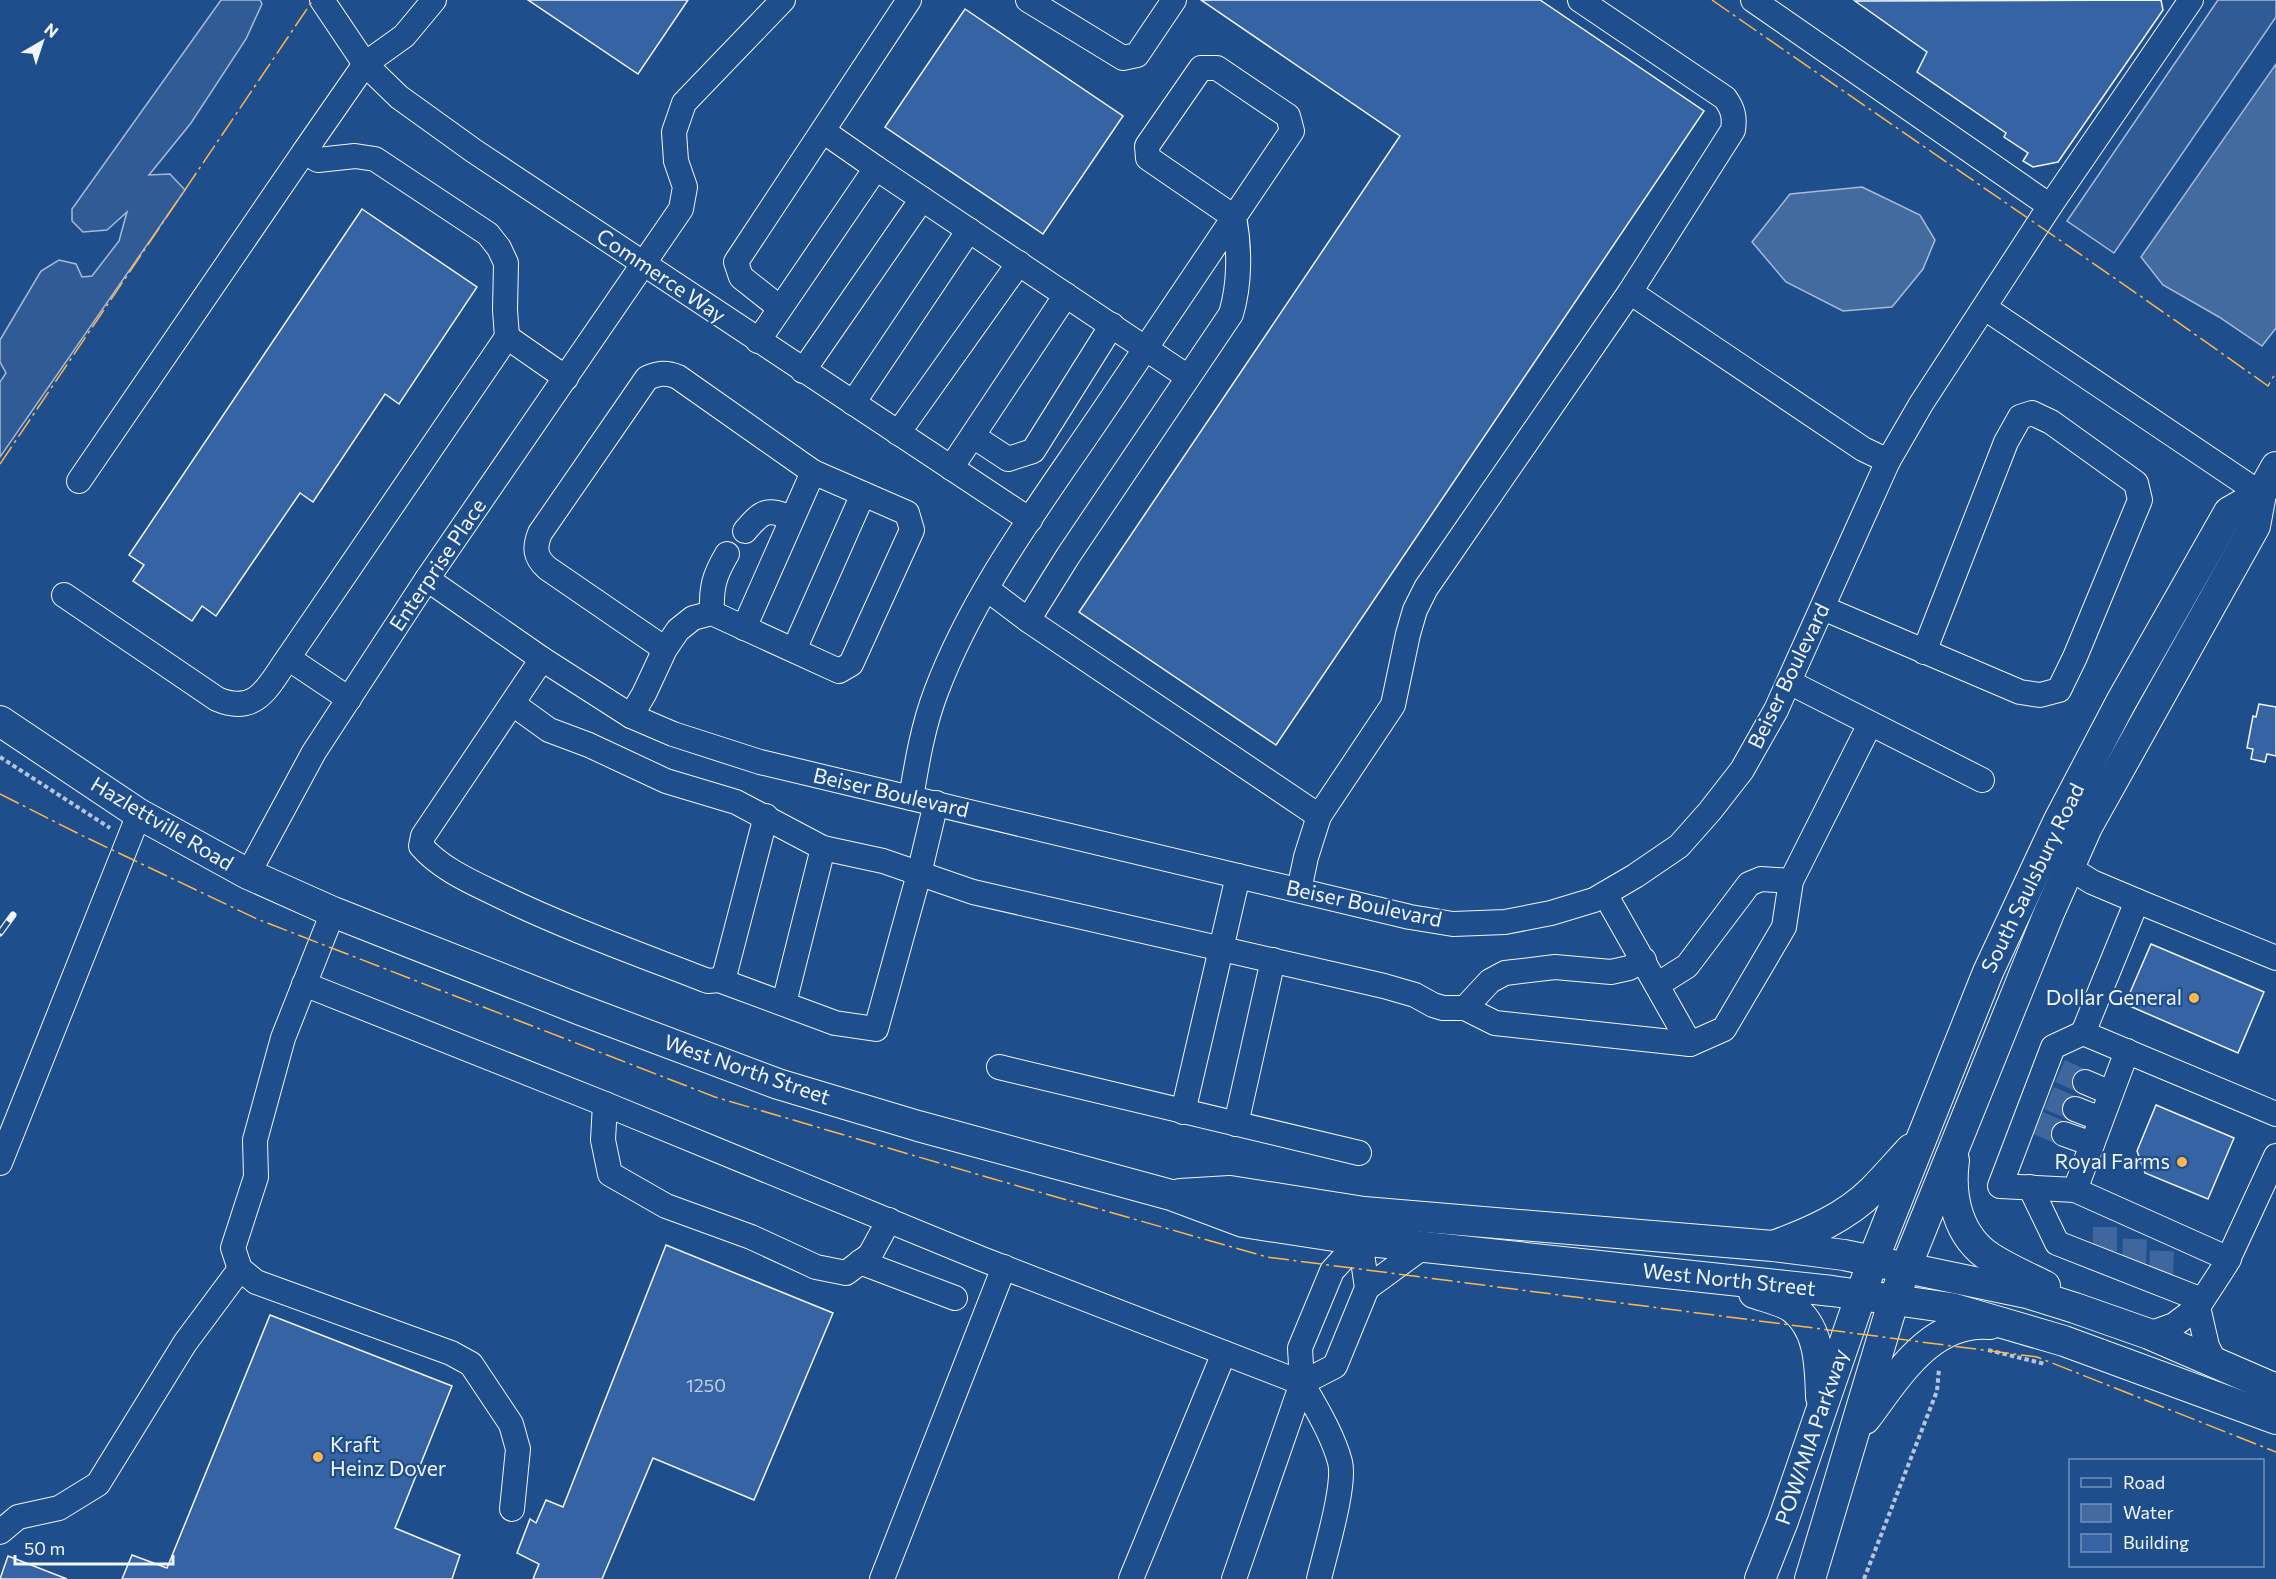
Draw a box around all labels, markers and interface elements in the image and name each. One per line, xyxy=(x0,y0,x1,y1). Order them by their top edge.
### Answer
north arrow xyxy=(12,12,72,72)
text: N xyxy=(41,19,62,41)
street label: Commerce Way xyxy=(593,222,731,327)
street label: Enterprise Place xyxy=(383,493,490,635)
street label: Beiser Boulevard xyxy=(1742,599,1834,752)
street label: Beiser Boulevard xyxy=(811,762,971,822)
street label: Hazlettville Road xyxy=(87,770,238,875)
street label: South Saulsbury Road xyxy=(1975,779,2088,976)
street label: Beiser Boulevard xyxy=(1284,874,1445,931)
place label: Dollar General xyxy=(2046,984,2182,1009)
marker: Dollar General xyxy=(2187,991,2201,1005)
street label: West North Street xyxy=(661,1028,834,1109)
place label: Royal Farms xyxy=(2055,1148,2170,1173)
marker: Royal Farms xyxy=(2175,1155,2189,1169)
street label: West North Street xyxy=(1641,1257,1817,1300)
street label: POW/MIA Parkway xyxy=(1769,1345,1852,1528)
house number: 1250 xyxy=(686,1374,726,1396)
place label: Kraft Heinz Dover xyxy=(330,1431,446,1480)
marker: Kraft Heinz Dover xyxy=(311,1450,325,1464)
legend xyxy=(2069,1459,2264,1567)
text: Road xyxy=(2123,1471,2165,1493)
text: Water xyxy=(2123,1501,2174,1523)
scale bar xyxy=(15,1528,172,1566)
text: Building xyxy=(2123,1531,2189,1553)
text: 50 m xyxy=(24,1537,65,1559)

